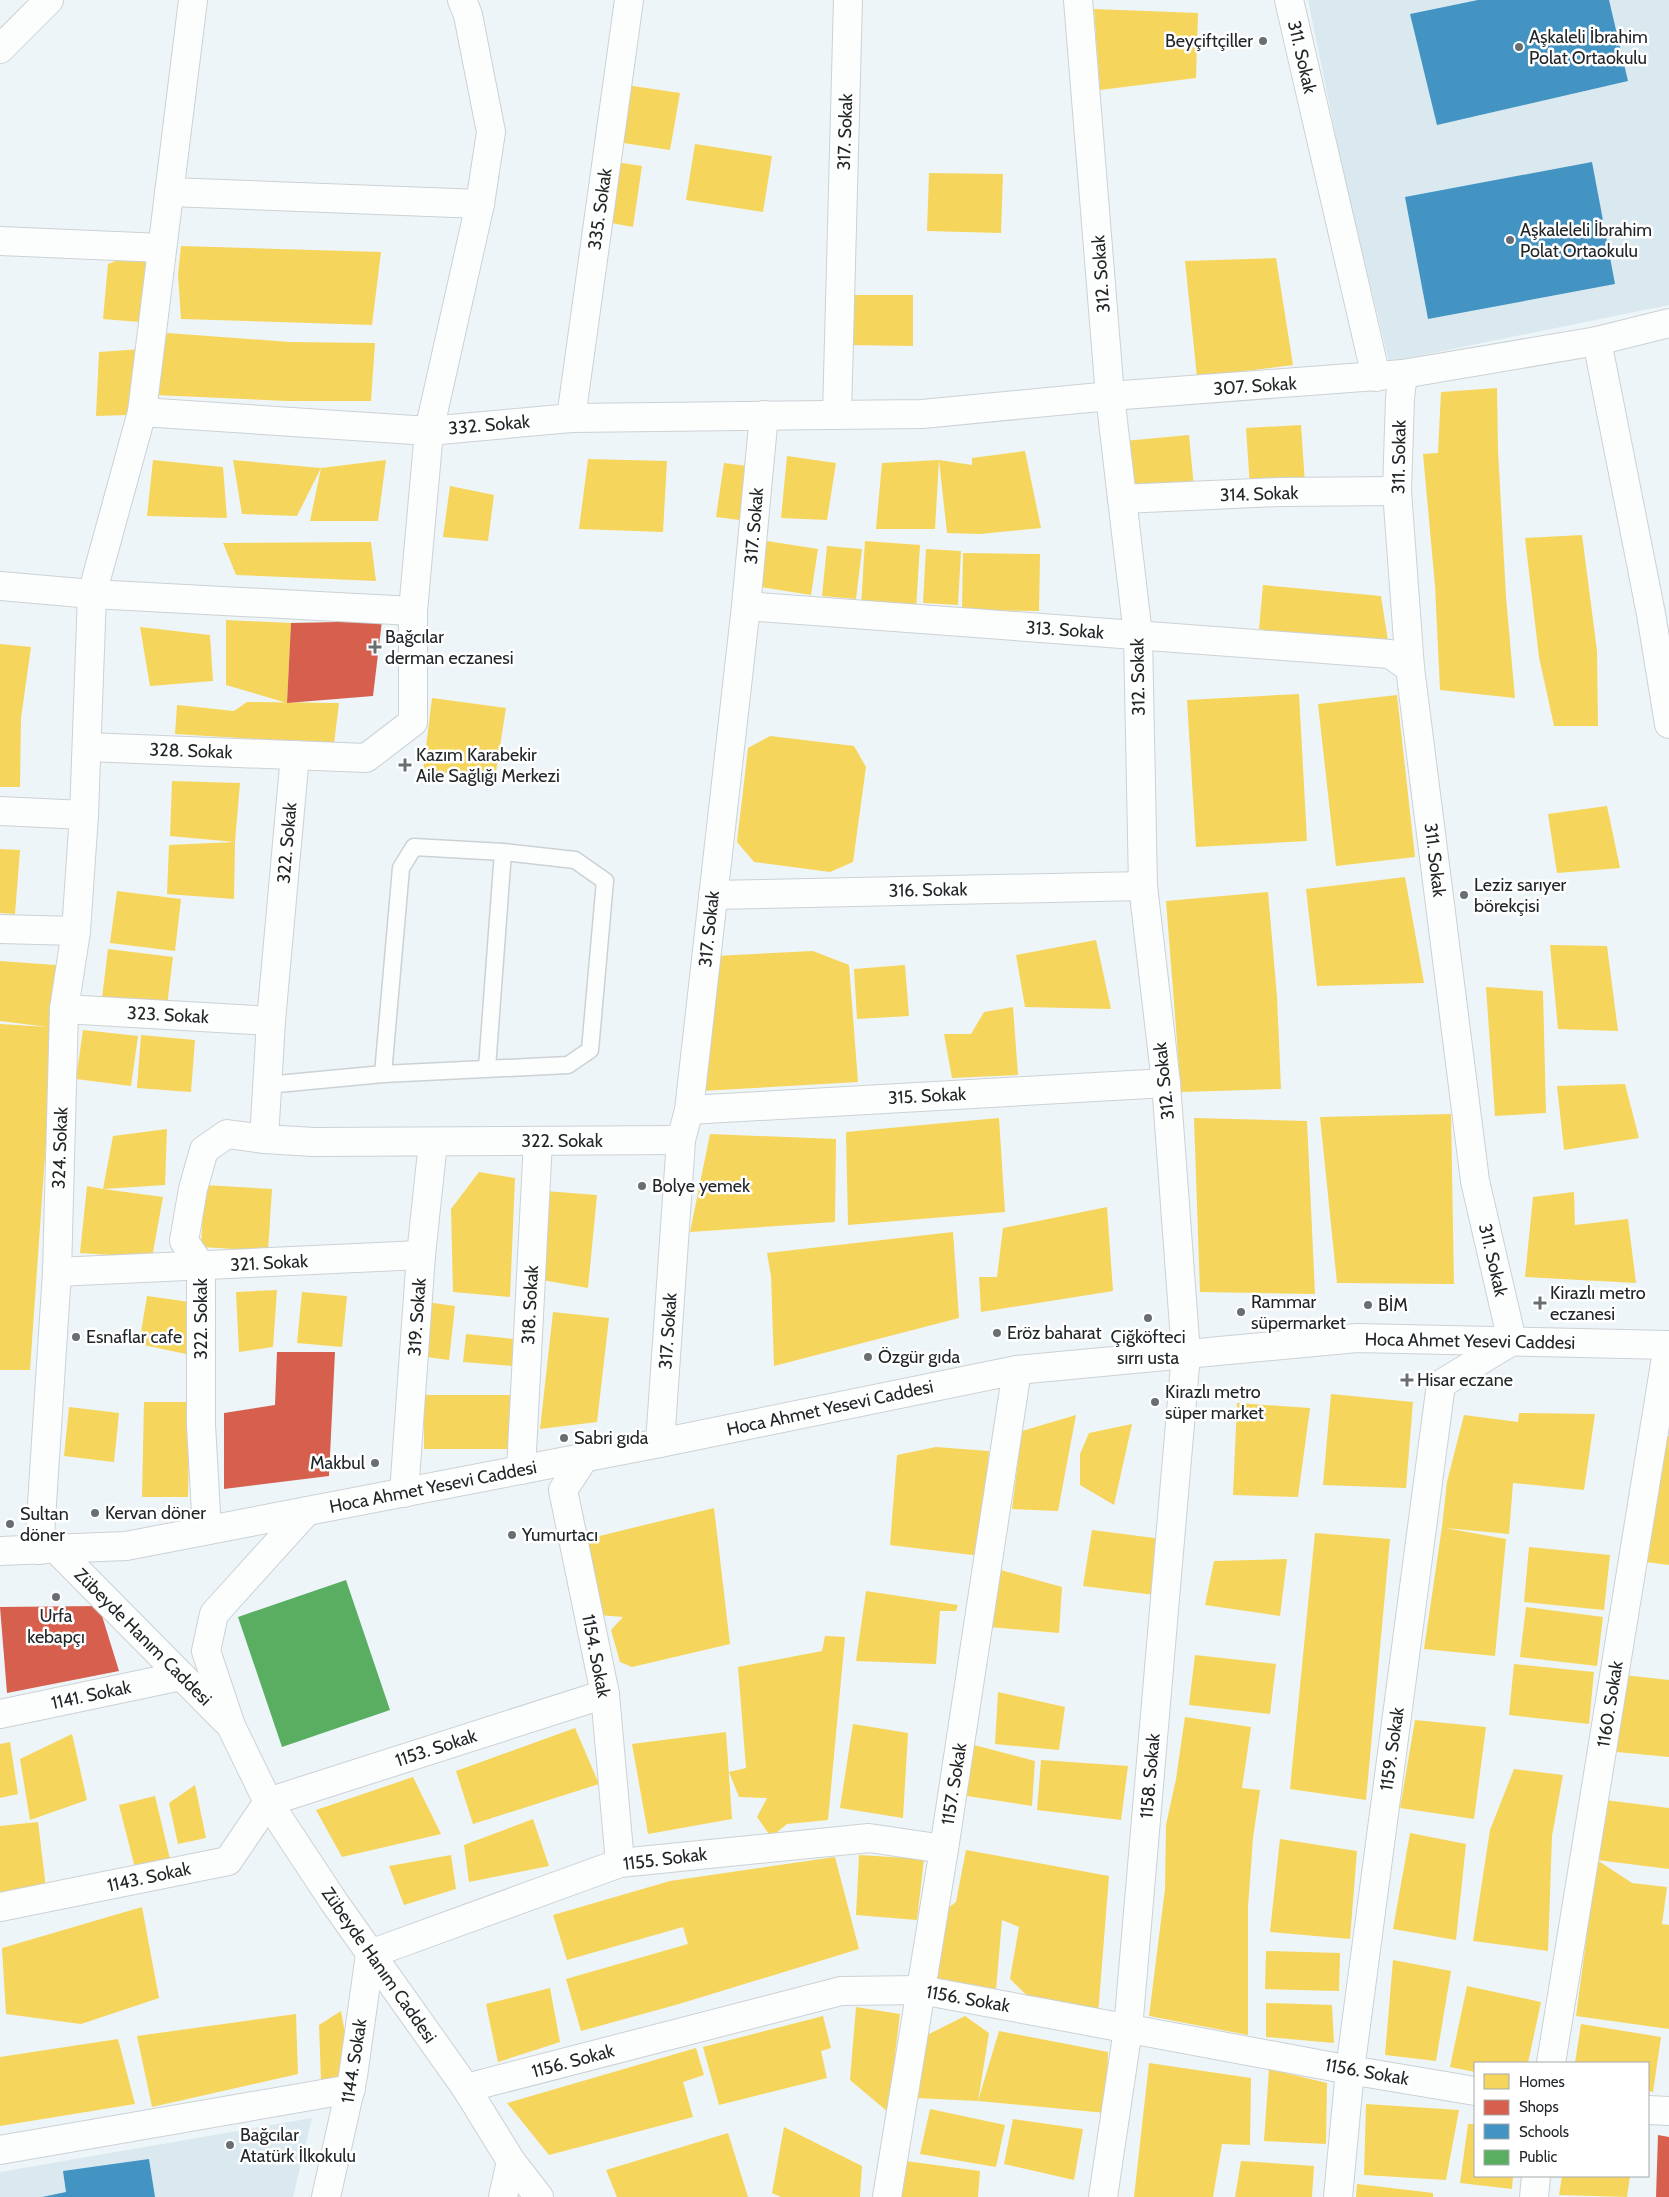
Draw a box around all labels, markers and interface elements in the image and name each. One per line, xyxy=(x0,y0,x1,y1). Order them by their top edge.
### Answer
street label: 311. Sokak xyxy=(1283,18,1321,97)
place label: Aşkaleli İbrahim Polat Ortaokulu xyxy=(1529,26,1648,69)
place label: Beyçiftçiller xyxy=(1165,30,1253,52)
marker: Beyçiftçiller xyxy=(1257,35,1269,47)
marker: Aşkaleli İbrahim Polat Ortaokulu xyxy=(1513,41,1525,53)
street label: 317. Sokak xyxy=(833,92,857,171)
street label: 335. Sokak xyxy=(583,166,617,251)
place label: Aşkaleleli İbrahim Polat Ortaokulu xyxy=(1520,219,1652,262)
street label: 312. Sokak xyxy=(1087,233,1115,314)
marker: Aşkaleleli İbrahim Polat Ortaokulu xyxy=(1504,234,1516,246)
street label: 307. Sokak xyxy=(1213,372,1298,400)
street label: 332. Sokak xyxy=(447,410,532,440)
street label: 311. Sokak xyxy=(1387,419,1411,494)
street label: 314. Sokak xyxy=(1219,482,1300,506)
street label: 317. Sokak xyxy=(740,486,768,565)
street label: 313. Sokak xyxy=(1025,616,1106,644)
place label: Bağcılar derman eczanesi xyxy=(385,626,514,669)
street label: 312. Sokak xyxy=(1126,637,1150,716)
marker: Bağcılar derman eczanesi xyxy=(369,641,381,653)
street label: 328. Sokak xyxy=(149,739,234,763)
place label: Kazım Karabekir Aile Sağlığı Merkezi xyxy=(416,744,560,787)
marker: Kazım Karabekir Aile Sağlığı Merkezi xyxy=(398,758,412,772)
street label: 322. Sokak xyxy=(272,801,302,885)
street label: 311. Sokak xyxy=(1420,822,1451,899)
place label: Leziz sarıyer börekçisi xyxy=(1474,874,1567,917)
street label: 316. Sokak xyxy=(888,878,968,902)
street label: 317. Sokak xyxy=(694,889,724,968)
marker: Leziz sarıyer börekçisi xyxy=(1458,889,1470,901)
street label: 323. Sokak xyxy=(127,1002,210,1028)
street label: 312. Sokak xyxy=(1149,1040,1179,1121)
street label: 315. Sokak xyxy=(887,1083,968,1109)
street label: 324. Sokak xyxy=(48,1106,72,1189)
street label: 322. Sokak xyxy=(521,1130,604,1152)
place label: Bolye yemek xyxy=(652,1175,751,1197)
marker: Bolye yemek xyxy=(636,1180,648,1192)
street label: 311. Sokak xyxy=(1474,1221,1512,1300)
street label: 321. Sokak xyxy=(230,1250,309,1276)
street label: 318. Sokak xyxy=(517,1264,543,1345)
street label: 319. Sokak xyxy=(403,1276,431,1357)
street label: 322. Sokak xyxy=(190,1277,212,1360)
place label: Kirazlı metro eczanesi xyxy=(1550,1282,1646,1325)
street label: 317. Sokak xyxy=(654,1291,682,1370)
place label: Rammar süpermarket xyxy=(1251,1291,1346,1334)
place label: BİM xyxy=(1378,1294,1408,1316)
marker: Kirazlı metro eczanesi xyxy=(1534,1297,1546,1309)
marker: BİM xyxy=(1362,1299,1374,1311)
marker: Rammar süpermarket xyxy=(1235,1306,1247,1318)
marker: Çiğköfteci sırrı usta xyxy=(1142,1312,1154,1324)
place label: Eröz baharat xyxy=(1007,1322,1102,1344)
place label: Esnaflar cafe xyxy=(86,1326,182,1348)
place label: Çiğköfteci sırrı usta xyxy=(1110,1326,1186,1369)
marker: Eröz baharat xyxy=(991,1327,1003,1339)
street label: Hoca Ahmet Yesevi Caddesi xyxy=(1365,1328,1575,1354)
marker: Esnaflar cafe xyxy=(70,1331,82,1343)
place label: Özgür gıda xyxy=(878,1346,960,1368)
marker: Özgür gıda xyxy=(862,1351,874,1363)
place label: Hisar eczane xyxy=(1417,1369,1513,1391)
marker: Hisar eczane xyxy=(1401,1374,1413,1386)
street label: Hoca Ahmet Yesevi Caddesi xyxy=(725,1375,935,1441)
place label: Kirazlı metro süper market xyxy=(1165,1381,1264,1424)
marker: Kirazlı metro süper market xyxy=(1149,1396,1161,1408)
place label: Sabri gıda xyxy=(574,1427,649,1449)
marker: Sabri gıda xyxy=(558,1432,570,1444)
place label: Makbul xyxy=(310,1452,366,1474)
street label: Hoca Ahmet Yesevi Caddesi xyxy=(328,1456,538,1518)
marker: Makbul xyxy=(369,1457,381,1469)
place label: Kervan döner xyxy=(105,1502,206,1524)
place label: Sultan döner xyxy=(20,1503,69,1546)
marker: Kervan döner xyxy=(89,1507,101,1519)
marker: Sultan döner xyxy=(4,1518,16,1530)
place label: Yumurtacı xyxy=(521,1524,598,1546)
marker: Yumurtacı xyxy=(506,1529,518,1541)
street label: Zübeyde Hanım Caddesi xyxy=(70,1564,216,1710)
marker: Urfa kebapçı xyxy=(50,1591,62,1603)
place label: Urfa kebapçı xyxy=(27,1605,85,1648)
street label: 1154. Sokak xyxy=(577,1612,615,1700)
street label: 1160. Sokak xyxy=(1592,1658,1628,1749)
street label: 1141. Sokak xyxy=(49,1676,134,1714)
street label: 1159. Sokak xyxy=(1375,1705,1409,1792)
street label: 1153. Sokak xyxy=(393,1724,480,1771)
street label: 1158. Sokak xyxy=(1135,1732,1165,1819)
street label: 1157. Sokak xyxy=(937,1741,971,1827)
street label: 1155. Sokak xyxy=(622,1843,709,1875)
street label: 1143. Sokak xyxy=(105,1857,194,1897)
street label: Zübeyde Hanım Caddesi xyxy=(317,1883,441,2047)
street label: 1156. Sokak xyxy=(924,1981,1012,2017)
street label: 1144. Sokak xyxy=(336,2016,372,2105)
street label: 1156. Sokak xyxy=(529,2039,618,2083)
street label: 1156. Sokak xyxy=(1323,2054,1411,2090)
legend xyxy=(1474,2062,1649,2177)
text: Homes xyxy=(1519,2073,1565,2091)
text: Shops xyxy=(1519,2098,1559,2116)
text: Schools xyxy=(1519,2123,1569,2141)
place label: Bağcılar Atatürk İlkokulu xyxy=(240,2124,356,2167)
marker: Bağcılar Atatürk İlkokulu xyxy=(224,2139,236,2151)
text: Public xyxy=(1519,2148,1557,2166)

